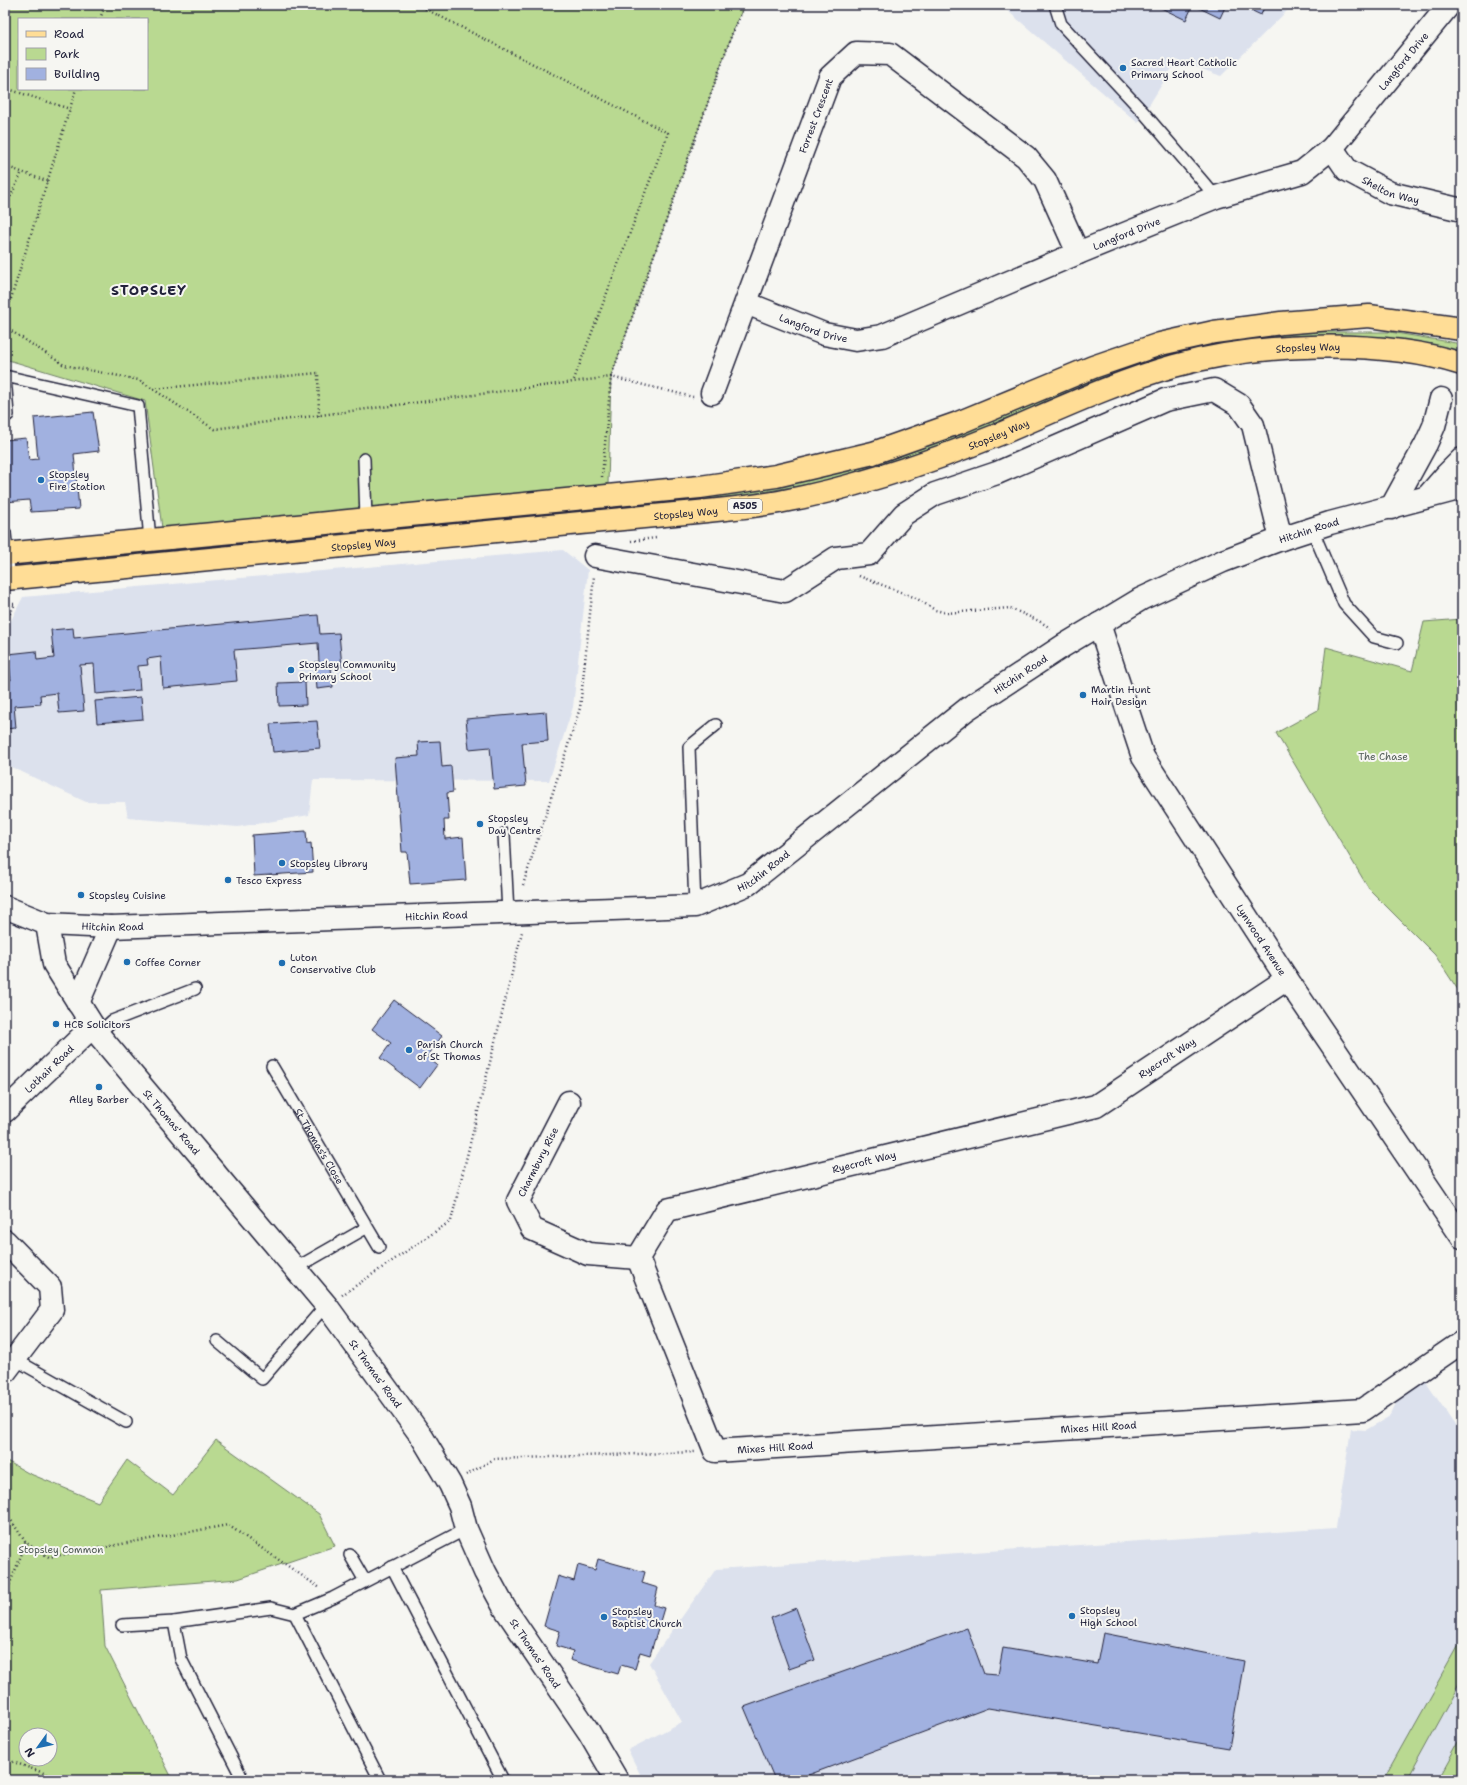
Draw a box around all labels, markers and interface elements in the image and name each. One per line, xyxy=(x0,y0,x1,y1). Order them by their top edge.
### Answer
legend xyxy=(18,18,148,90)
text: Road xyxy=(54,26,85,42)
street label: Langford Drive xyxy=(1375,29,1431,93)
text: Park xyxy=(54,46,80,62)
place label: Sacred Heart Catholic Primary School xyxy=(1131,56,1237,81)
marker: Sacred Heart Catholic Primary School xyxy=(1118,63,1128,73)
text: Building xyxy=(54,66,100,82)
street label: Forrest Crescent xyxy=(796,76,835,155)
street label: Shelton Way xyxy=(1360,173,1421,206)
street label: Langford Drive xyxy=(1091,214,1162,253)
district label: STOPSLEY xyxy=(111,281,187,299)
street label: Langford Drive xyxy=(777,310,849,345)
street label: Stopsley Way xyxy=(1275,340,1341,355)
street label: Stopsley Way xyxy=(966,416,1031,452)
place label: Stopsley Fire Station xyxy=(49,468,105,493)
marker: Stopsley Fire Station xyxy=(36,475,46,485)
road number: A505 xyxy=(728,499,762,513)
street label: Stopsley Way xyxy=(653,504,719,523)
street label: Hitchin Road xyxy=(1277,514,1341,546)
street label: Stopsley Way xyxy=(330,535,396,554)
street label: Hitchin Road xyxy=(990,651,1050,697)
place label: Stopsley Community Primary School xyxy=(299,658,396,683)
marker: Stopsley Community Primary School xyxy=(286,665,296,675)
place label: Martin Hunt Hair Design xyxy=(1091,683,1151,708)
marker: Martin Hunt Hair Design xyxy=(1078,690,1088,700)
park label: The Chase xyxy=(1358,750,1408,763)
place label: Stopsley Day Centre xyxy=(488,812,542,837)
marker: Stopsley Day Centre xyxy=(475,819,485,829)
street label: Hitchin Road xyxy=(735,847,792,894)
place label: Stopsley Library xyxy=(290,857,368,870)
marker: Stopsley Library xyxy=(277,858,287,868)
place label: Tesco Express xyxy=(236,874,302,887)
marker: Tesco Express xyxy=(223,875,233,885)
place label: Stopsley Cuisine xyxy=(89,889,166,902)
marker: Stopsley Cuisine xyxy=(76,890,86,900)
street label: Lynwood Avenue xyxy=(1234,902,1290,978)
street label: Hitchin Road xyxy=(405,908,468,923)
street label: Hitchin Road xyxy=(81,919,145,934)
place label: Luton Conservative Club xyxy=(290,951,376,976)
place label: Coffee Corner xyxy=(135,956,201,969)
marker: Coffee Corner xyxy=(122,957,132,967)
marker: Luton Conservative Club xyxy=(277,958,287,968)
place label: HCB Solicitors xyxy=(64,1018,131,1031)
marker: HCB Solicitors xyxy=(51,1019,61,1029)
street label: Ryecroft Way xyxy=(1136,1035,1198,1081)
place label: Parish Church of St Thomas xyxy=(417,1038,483,1063)
street label: Lothair Road xyxy=(21,1041,77,1095)
marker: Parish Church of St Thomas xyxy=(404,1045,414,1055)
marker: Alley Barber xyxy=(94,1082,104,1092)
street label: St Thomas' Road xyxy=(141,1086,204,1158)
place label: Alley Barber xyxy=(69,1093,129,1106)
street label: St Thomas's Close xyxy=(292,1106,347,1187)
street label: Charmbury Rise xyxy=(515,1125,561,1199)
street label: Ryecroft Way xyxy=(831,1148,898,1176)
street label: St Thomas' Road xyxy=(346,1337,405,1411)
street label: Mixes Hill Road xyxy=(1060,1418,1138,1436)
street label: Mixes Hill Road xyxy=(737,1438,814,1456)
park label: Stopsley Common xyxy=(19,1543,103,1556)
place label: Stopsley High School xyxy=(1080,1604,1137,1629)
place label: Stopsley Baptist Church xyxy=(612,1605,682,1630)
marker: Stopsley High School xyxy=(1067,1611,1077,1621)
marker: Stopsley Baptist Church xyxy=(599,1612,609,1622)
street label: St Thomas' Road xyxy=(507,1616,564,1691)
north arrow xyxy=(18,1727,58,1767)
text: N xyxy=(21,1744,39,1760)

